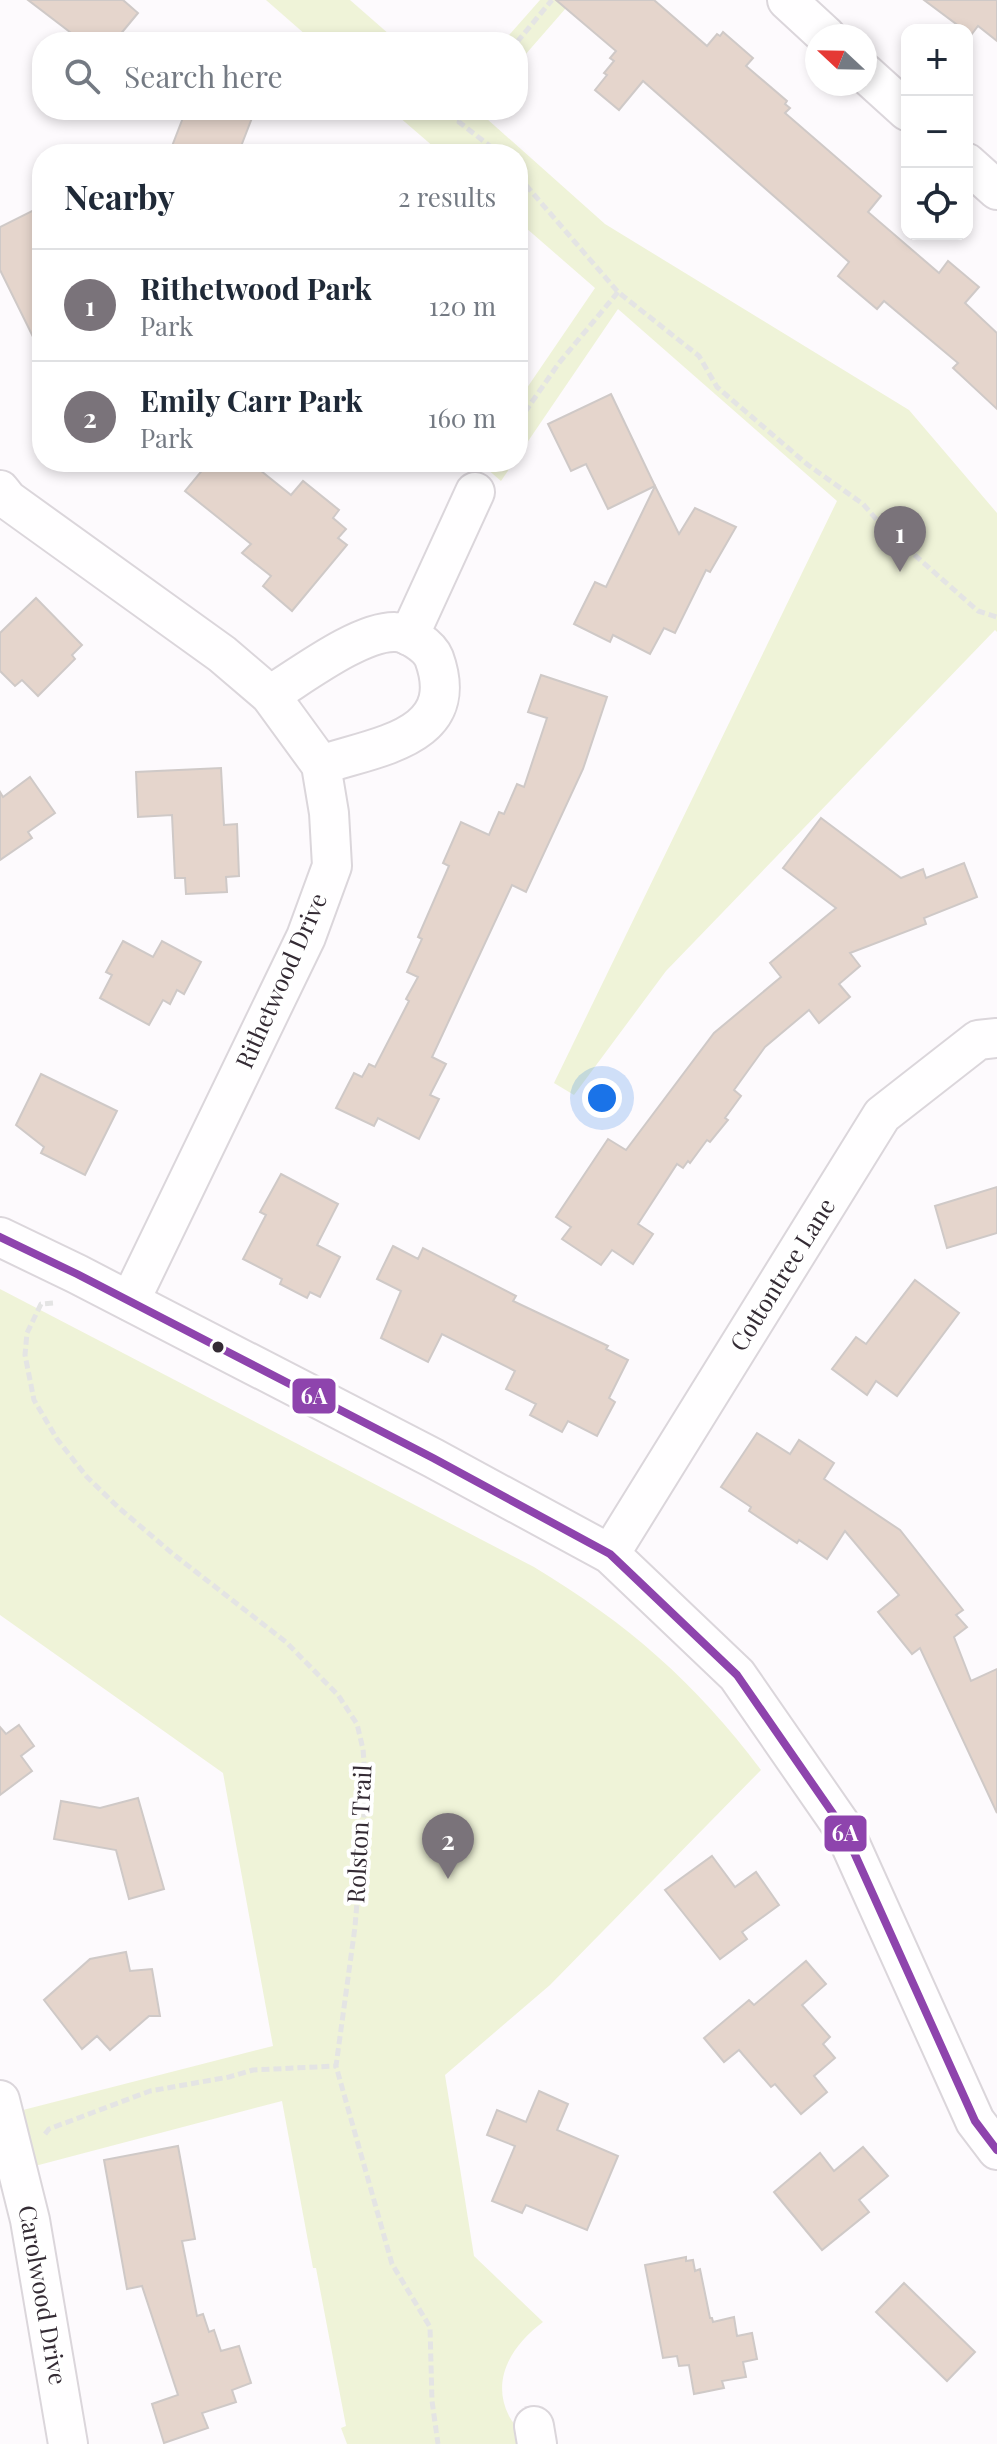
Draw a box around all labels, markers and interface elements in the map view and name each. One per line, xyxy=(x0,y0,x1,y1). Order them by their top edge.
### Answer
north arrow xyxy=(805,24,877,96)
map controls xyxy=(901,24,973,240)
button: + xyxy=(901,24,973,96)
search box xyxy=(32,32,528,120)
icon: search xyxy=(60,54,104,98)
text: Search here xyxy=(124,56,283,96)
button: − xyxy=(901,96,973,168)
button: locate xyxy=(901,168,973,240)
text: Nearby xyxy=(64,173,175,219)
text: 2 results xyxy=(398,179,496,214)
text: Rithetwood Park xyxy=(140,268,372,308)
text: 1 xyxy=(85,288,95,323)
text: 120 m xyxy=(429,288,496,323)
text: Park xyxy=(140,308,193,343)
text: Emily Carr Park xyxy=(140,380,363,420)
text: 2 xyxy=(83,400,97,435)
text: 160 m xyxy=(428,400,496,435)
text: Park xyxy=(140,420,193,455)
pin: 1 xyxy=(874,506,926,572)
street label: Rithetwood Drive xyxy=(227,887,333,1073)
your location xyxy=(582,1078,622,1118)
street label: Cottontree Lane xyxy=(721,1191,841,1356)
unlabelled marker xyxy=(210,1339,226,1355)
line badge: 6A xyxy=(291,1377,337,1415)
text: 6A xyxy=(300,1380,328,1410)
street label: Rolston Trail xyxy=(338,1764,378,1904)
pin: 2 xyxy=(422,1813,474,1879)
line badge: 6A xyxy=(823,1814,868,1853)
text: 6A xyxy=(831,1817,859,1847)
street label: Carolwood Drive xyxy=(12,2202,75,2387)

